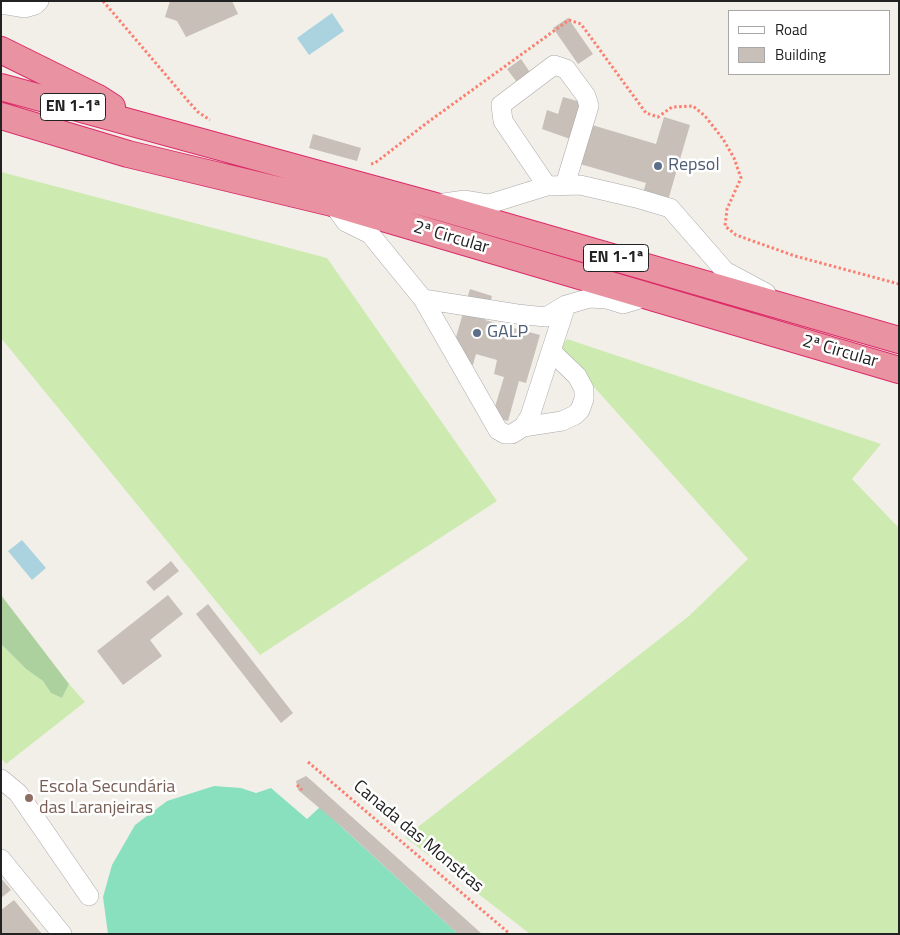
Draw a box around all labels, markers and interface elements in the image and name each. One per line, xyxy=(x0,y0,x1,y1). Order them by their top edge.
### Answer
legend xyxy=(728,10,890,75)
text: Road xyxy=(775,18,807,41)
text: Building xyxy=(775,43,826,66)
road number: EN 1-1ª xyxy=(40,94,106,120)
place label: Repsol xyxy=(668,155,720,177)
marker: Repsol xyxy=(652,160,664,172)
street label: 2ª Circular xyxy=(411,217,491,259)
road number: EN 1-1ª xyxy=(584,244,648,272)
place label: GALP xyxy=(487,322,528,344)
marker: GALP xyxy=(471,327,483,339)
street label: 2ª Circular xyxy=(800,331,880,373)
street label: Canada das Monstras xyxy=(348,776,488,898)
place label: Escola Secundária das Laranjeiras xyxy=(39,777,175,820)
marker: Escola Secundária das Laranjeiras xyxy=(23,792,35,804)

